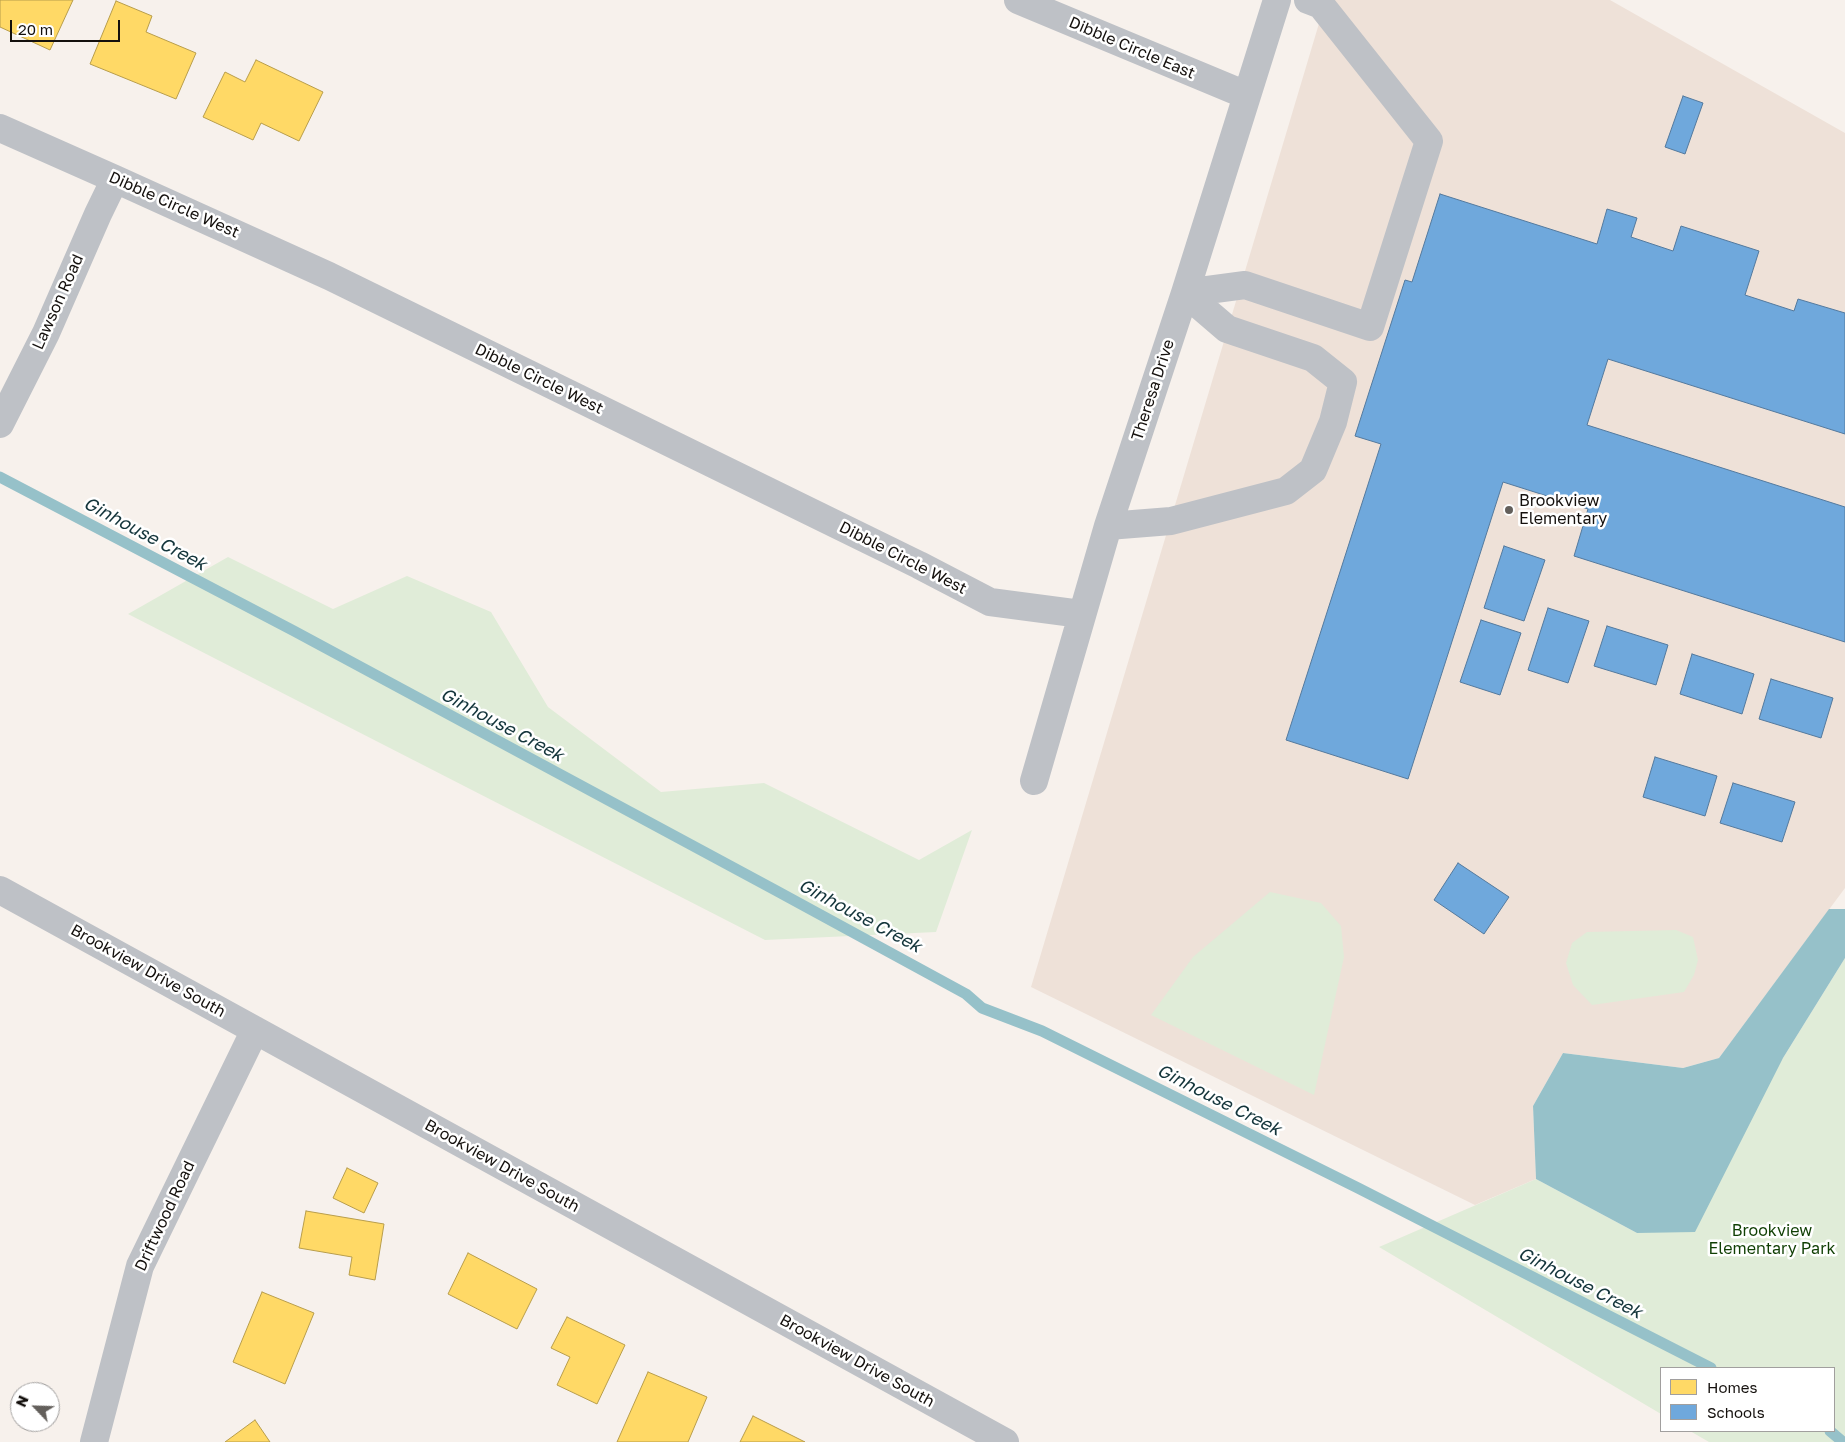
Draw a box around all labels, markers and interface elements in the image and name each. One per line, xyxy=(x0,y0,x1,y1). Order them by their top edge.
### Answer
scale bar xyxy=(12,10,122,42)
street label: Dibble Circle East xyxy=(1066,13,1198,83)
text: 20 m xyxy=(18,20,53,38)
street label: Dibble Circle West xyxy=(106,168,242,242)
street label: Lawson Road xyxy=(28,251,88,353)
street label: Theresa Drive xyxy=(1128,337,1178,443)
street label: Dibble Circle West xyxy=(472,340,606,418)
place label: Brookview Elementary xyxy=(1519,491,1607,529)
water label: Ginhouse Creek xyxy=(80,493,210,575)
marker: Brookview Elementary xyxy=(1503,504,1515,516)
street label: Dibble Circle West xyxy=(836,518,970,598)
water label: Ginhouse Creek xyxy=(437,684,567,766)
water label: Ginhouse Creek xyxy=(795,875,925,957)
street label: Brookview Drive South xyxy=(67,920,229,1022)
water label: Ginhouse Creek xyxy=(1154,1060,1284,1140)
street label: Brookview Drive South xyxy=(421,1115,583,1217)
street label: Driftwood Road xyxy=(131,1158,199,1274)
park label: Brookview Elementary Park xyxy=(1709,1221,1835,1259)
water label: Ginhouse Creek xyxy=(1515,1243,1645,1323)
street label: Brookview Drive South xyxy=(776,1310,938,1412)
legend xyxy=(1660,1367,1835,1432)
text: Homes xyxy=(1707,1378,1757,1396)
north arrow xyxy=(10,1382,60,1432)
text: N xyxy=(12,1393,32,1409)
text: Schools xyxy=(1707,1403,1765,1421)

